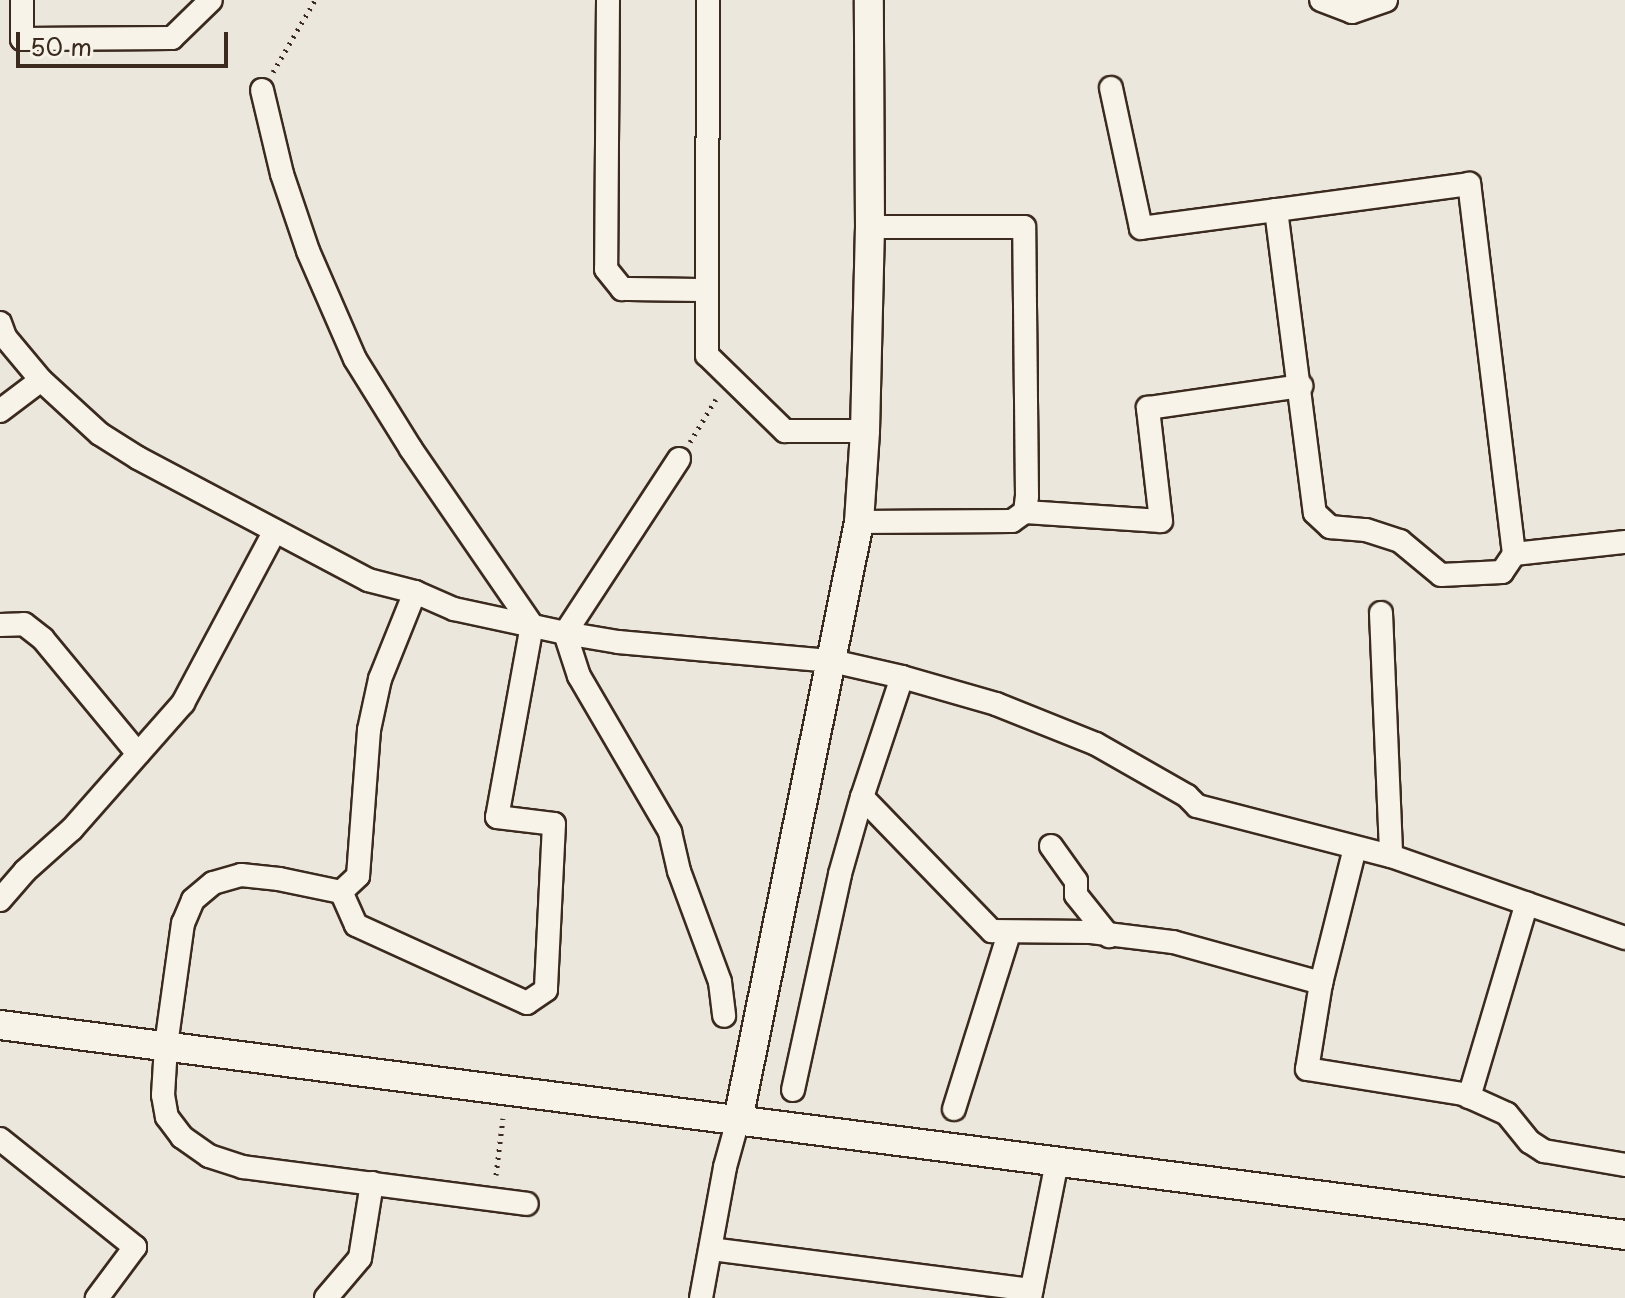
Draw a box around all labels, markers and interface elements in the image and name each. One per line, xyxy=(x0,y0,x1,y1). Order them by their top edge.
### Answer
scale bar xyxy=(20,16,232,66)
text: 50 m xyxy=(30,28,92,64)

